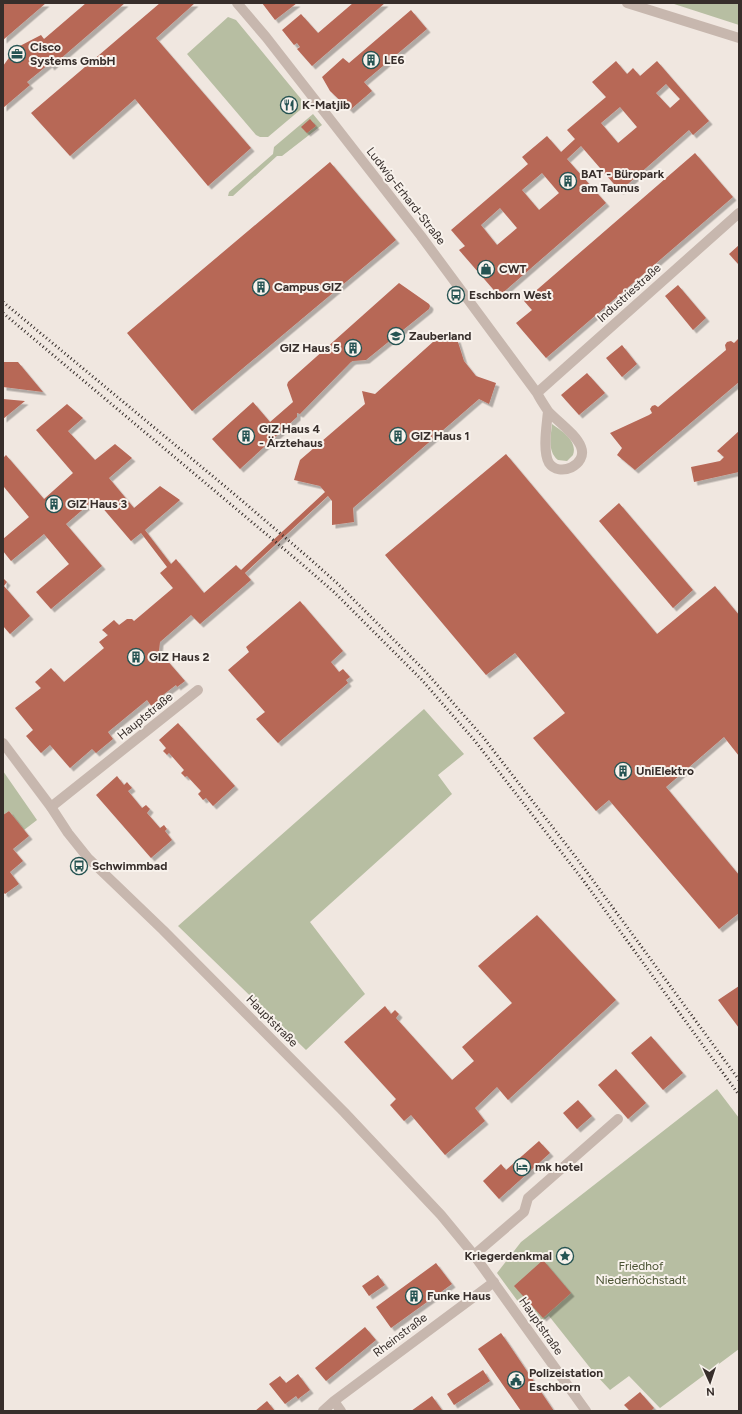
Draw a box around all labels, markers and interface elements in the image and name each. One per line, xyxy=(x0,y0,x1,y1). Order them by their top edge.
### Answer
place label: Cisco Systems GmbH xyxy=(30,40,116,68)
office icon: Cisco Systems GmbH xyxy=(7,44,27,64)
building icon: LE6 xyxy=(361,50,381,70)
place label: LE6 xyxy=(384,53,405,67)
restaurant icon: K-Matjib xyxy=(279,95,299,115)
place label: K-Matjib xyxy=(302,98,350,112)
street label: Ludwig-Erhard-Straße xyxy=(364,145,449,248)
place label: BAT - Büropark am Taunus xyxy=(581,167,665,195)
building icon: BAT - Büropark am Taunus xyxy=(558,171,578,191)
shop icon: CWT xyxy=(476,259,496,279)
street label: Industriestraße xyxy=(594,260,664,325)
place label: CWT xyxy=(499,262,527,276)
building icon: Campus GIZ xyxy=(251,277,271,297)
place label: Campus GIZ xyxy=(274,280,342,294)
bus stop icon: Eschborn West xyxy=(446,285,466,305)
place label: Eschborn West xyxy=(469,288,552,302)
school or university icon: Zauberland xyxy=(386,326,406,346)
place label: Zauberland xyxy=(409,329,471,343)
building icon: GIZ Haus 5 xyxy=(343,338,363,358)
place label: GIZ Haus 5 xyxy=(280,341,340,355)
place label: GIZ Haus 4 - Ärztehaus xyxy=(259,422,323,450)
building icon: GIZ Haus 4 - Ärztehaus xyxy=(236,426,256,446)
building icon: GIZ Haus 1 xyxy=(388,426,408,446)
place label: GIZ Haus 1 xyxy=(411,429,469,443)
building icon: GIZ Haus 3 xyxy=(44,494,64,514)
place label: GIZ Haus 3 xyxy=(67,497,127,511)
building icon: GIZ Haus 2 xyxy=(126,647,146,667)
place label: GIZ Haus 2 xyxy=(149,650,209,664)
street label: Hauptstraße xyxy=(115,689,176,743)
building icon: UniElektro xyxy=(613,761,633,781)
place label: UniElektro xyxy=(636,764,694,778)
bus stop icon: Schwimmbad xyxy=(69,856,89,876)
place label: Schwimmbad xyxy=(92,859,167,873)
street label: Hauptstraße xyxy=(243,992,301,1050)
hotel icon: mk hotel xyxy=(512,1157,532,1177)
place label: mk hotel xyxy=(535,1160,583,1174)
place icon: Kriegerdenkmal xyxy=(555,1246,575,1266)
place label: Kriegerdenkmal xyxy=(464,1249,552,1263)
park label: Friedhof Niederhöchstadt xyxy=(596,1259,687,1287)
building icon: Funke Haus xyxy=(404,1286,424,1306)
place label: Funke Haus xyxy=(427,1289,491,1303)
street label: Hauptstraße xyxy=(516,1295,566,1358)
street label: Rheinstraße xyxy=(370,1310,430,1360)
north arrow xyxy=(690,1362,730,1402)
place label: Polizeistation Eschborn xyxy=(529,1366,603,1394)
public building icon: Polizeistation Eschborn xyxy=(506,1370,526,1390)
text: N xyxy=(706,1385,715,1398)

